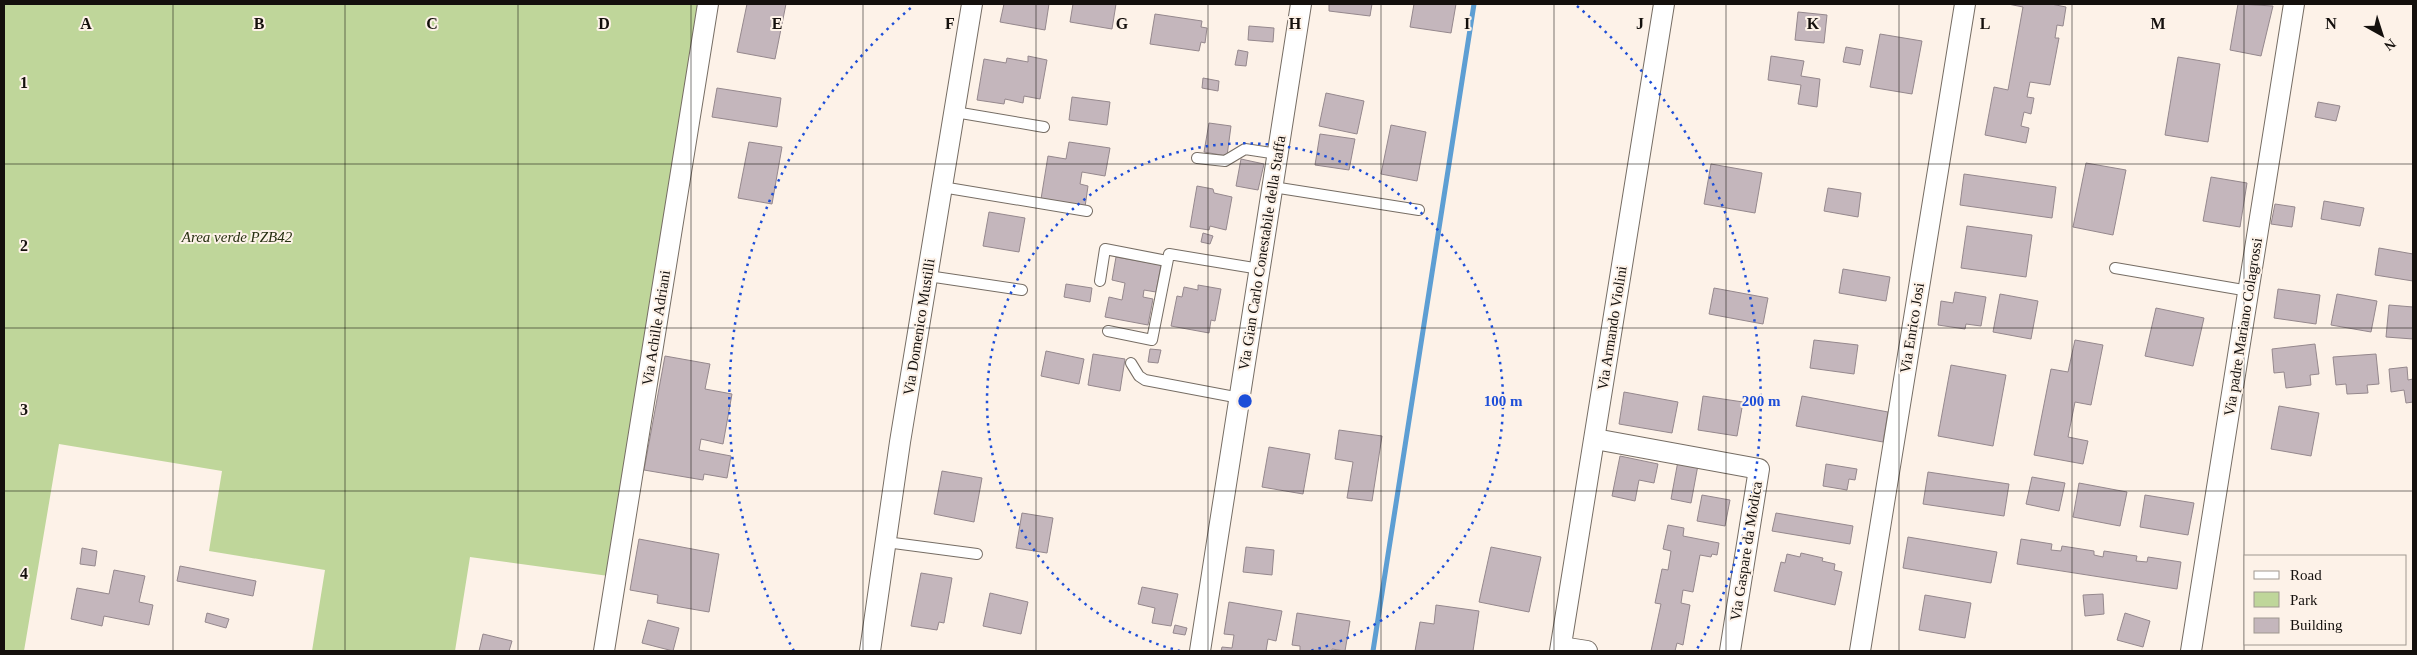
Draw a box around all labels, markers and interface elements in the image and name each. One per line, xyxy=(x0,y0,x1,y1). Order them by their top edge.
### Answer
north arrow xyxy=(2357,10,2407,60)
text: A xyxy=(80,15,92,32)
text: B xyxy=(254,15,265,32)
text: C xyxy=(426,15,438,32)
text: D xyxy=(598,15,610,32)
text: E xyxy=(772,15,782,32)
text: F xyxy=(945,15,955,32)
text: G xyxy=(1116,15,1129,32)
text: H xyxy=(1289,15,1302,32)
text: I xyxy=(1464,15,1470,32)
text: J xyxy=(1636,15,1644,32)
text: K xyxy=(1807,15,1820,32)
text: L xyxy=(1980,15,1990,32)
text: M xyxy=(2150,15,2166,32)
text: N xyxy=(2325,15,2337,32)
text: N xyxy=(2381,36,2399,54)
text: 1 xyxy=(20,74,28,91)
street label: Via Gian Carlo Conestabile della Staffa xyxy=(1236,134,1289,372)
park label: Area verde PZB42 xyxy=(181,229,293,245)
text: 2 xyxy=(20,237,28,254)
street label: Via padre Mariano Colagrossi xyxy=(2221,237,2265,417)
street label: Via Domenico Mustilli xyxy=(900,257,938,397)
street label: Via Armando Violini xyxy=(1594,265,1630,391)
street label: Via Achille Adriani xyxy=(639,269,673,387)
street label: Via Enrico Josi xyxy=(1897,282,1927,374)
centre of rings xyxy=(1236,392,1254,410)
text: 100 m xyxy=(1484,393,1523,409)
text: 200 m xyxy=(1742,393,1781,409)
text: 3 xyxy=(20,401,28,418)
street label: Via Gaspare da Modica xyxy=(1727,480,1765,622)
legend xyxy=(2244,555,2407,645)
text: 4 xyxy=(20,565,28,582)
text: Road xyxy=(2290,567,2322,583)
text: Park xyxy=(2290,592,2318,608)
text: Building xyxy=(2290,617,2343,633)

